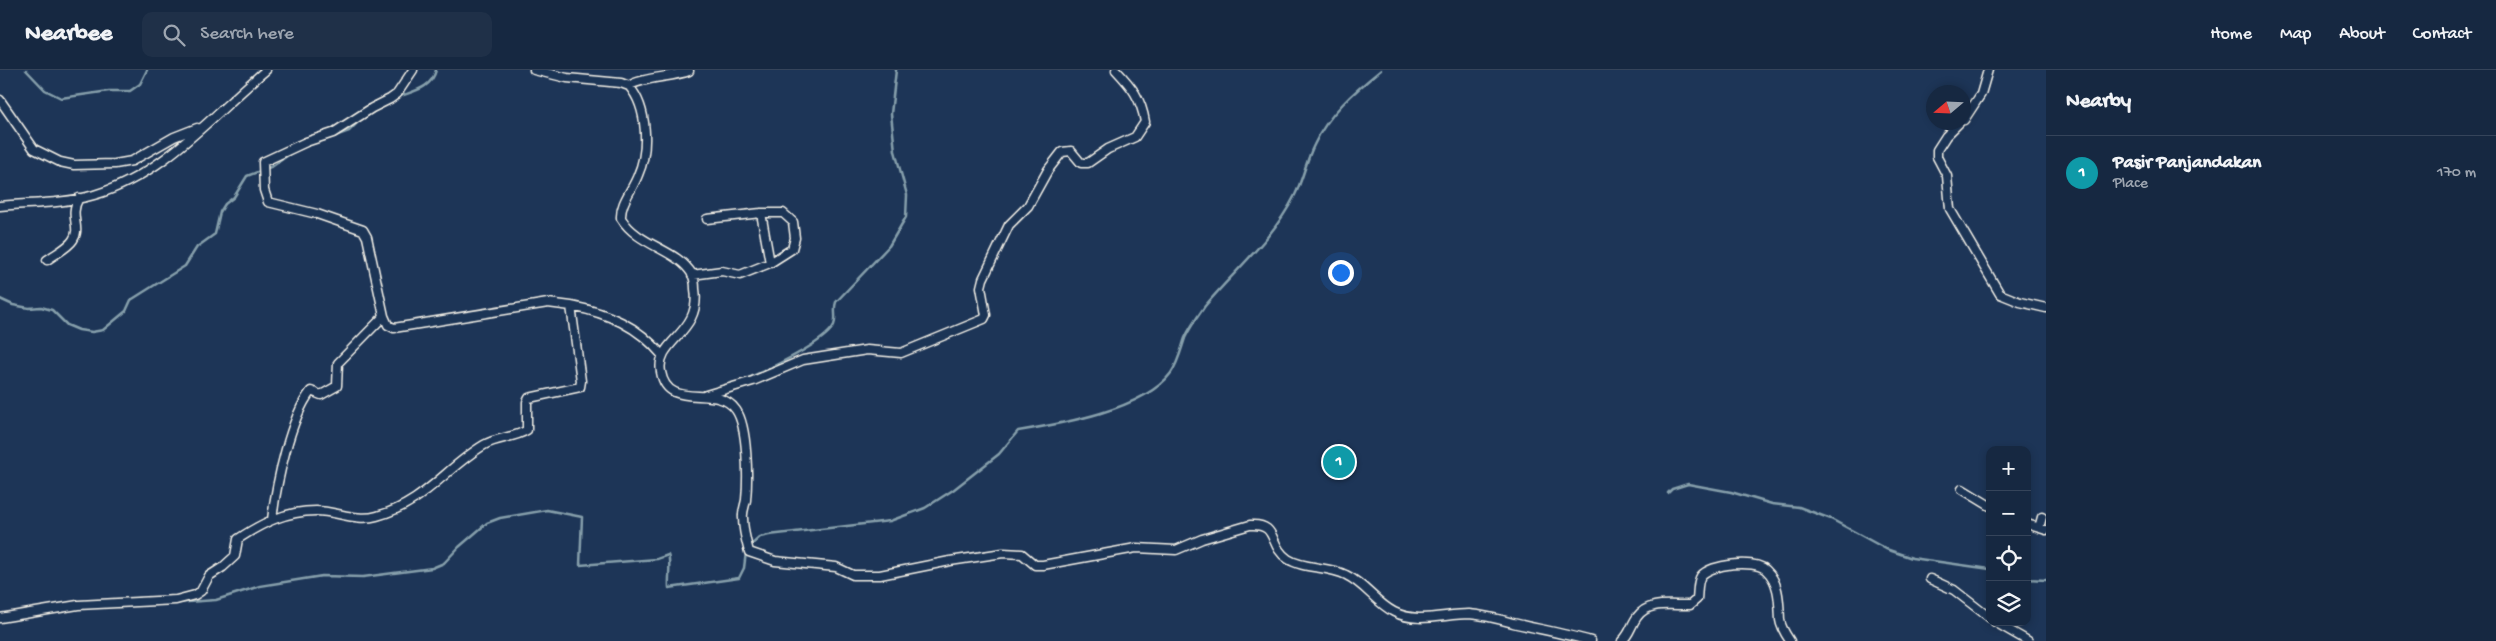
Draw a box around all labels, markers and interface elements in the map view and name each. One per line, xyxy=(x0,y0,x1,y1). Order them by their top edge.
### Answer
search box xyxy=(142,12,492,57)
text: Nearbee xyxy=(25,20,112,49)
icon: search xyxy=(160,21,188,49)
text: Search here xyxy=(200,23,294,46)
text: Home xyxy=(2210,24,2252,45)
text: Map xyxy=(2280,24,2311,45)
text: About xyxy=(2339,24,2385,45)
text: Contact xyxy=(2413,24,2471,45)
north arrow xyxy=(1926,85,1971,130)
text: Nearby xyxy=(2066,90,2131,115)
text: Pasir Panjandakan xyxy=(2113,152,2261,175)
text: 1 xyxy=(2079,164,2085,183)
text: 170 m xyxy=(2437,164,2476,183)
text: Place xyxy=(2113,175,2148,194)
your location xyxy=(1328,260,1354,286)
pin: 1 xyxy=(1323,443,1355,481)
map controls xyxy=(1986,446,2031,626)
button: + xyxy=(1986,446,2031,491)
button: − xyxy=(1986,491,2031,536)
button: locate xyxy=(1986,536,2031,581)
button: layers xyxy=(1986,581,2031,626)

